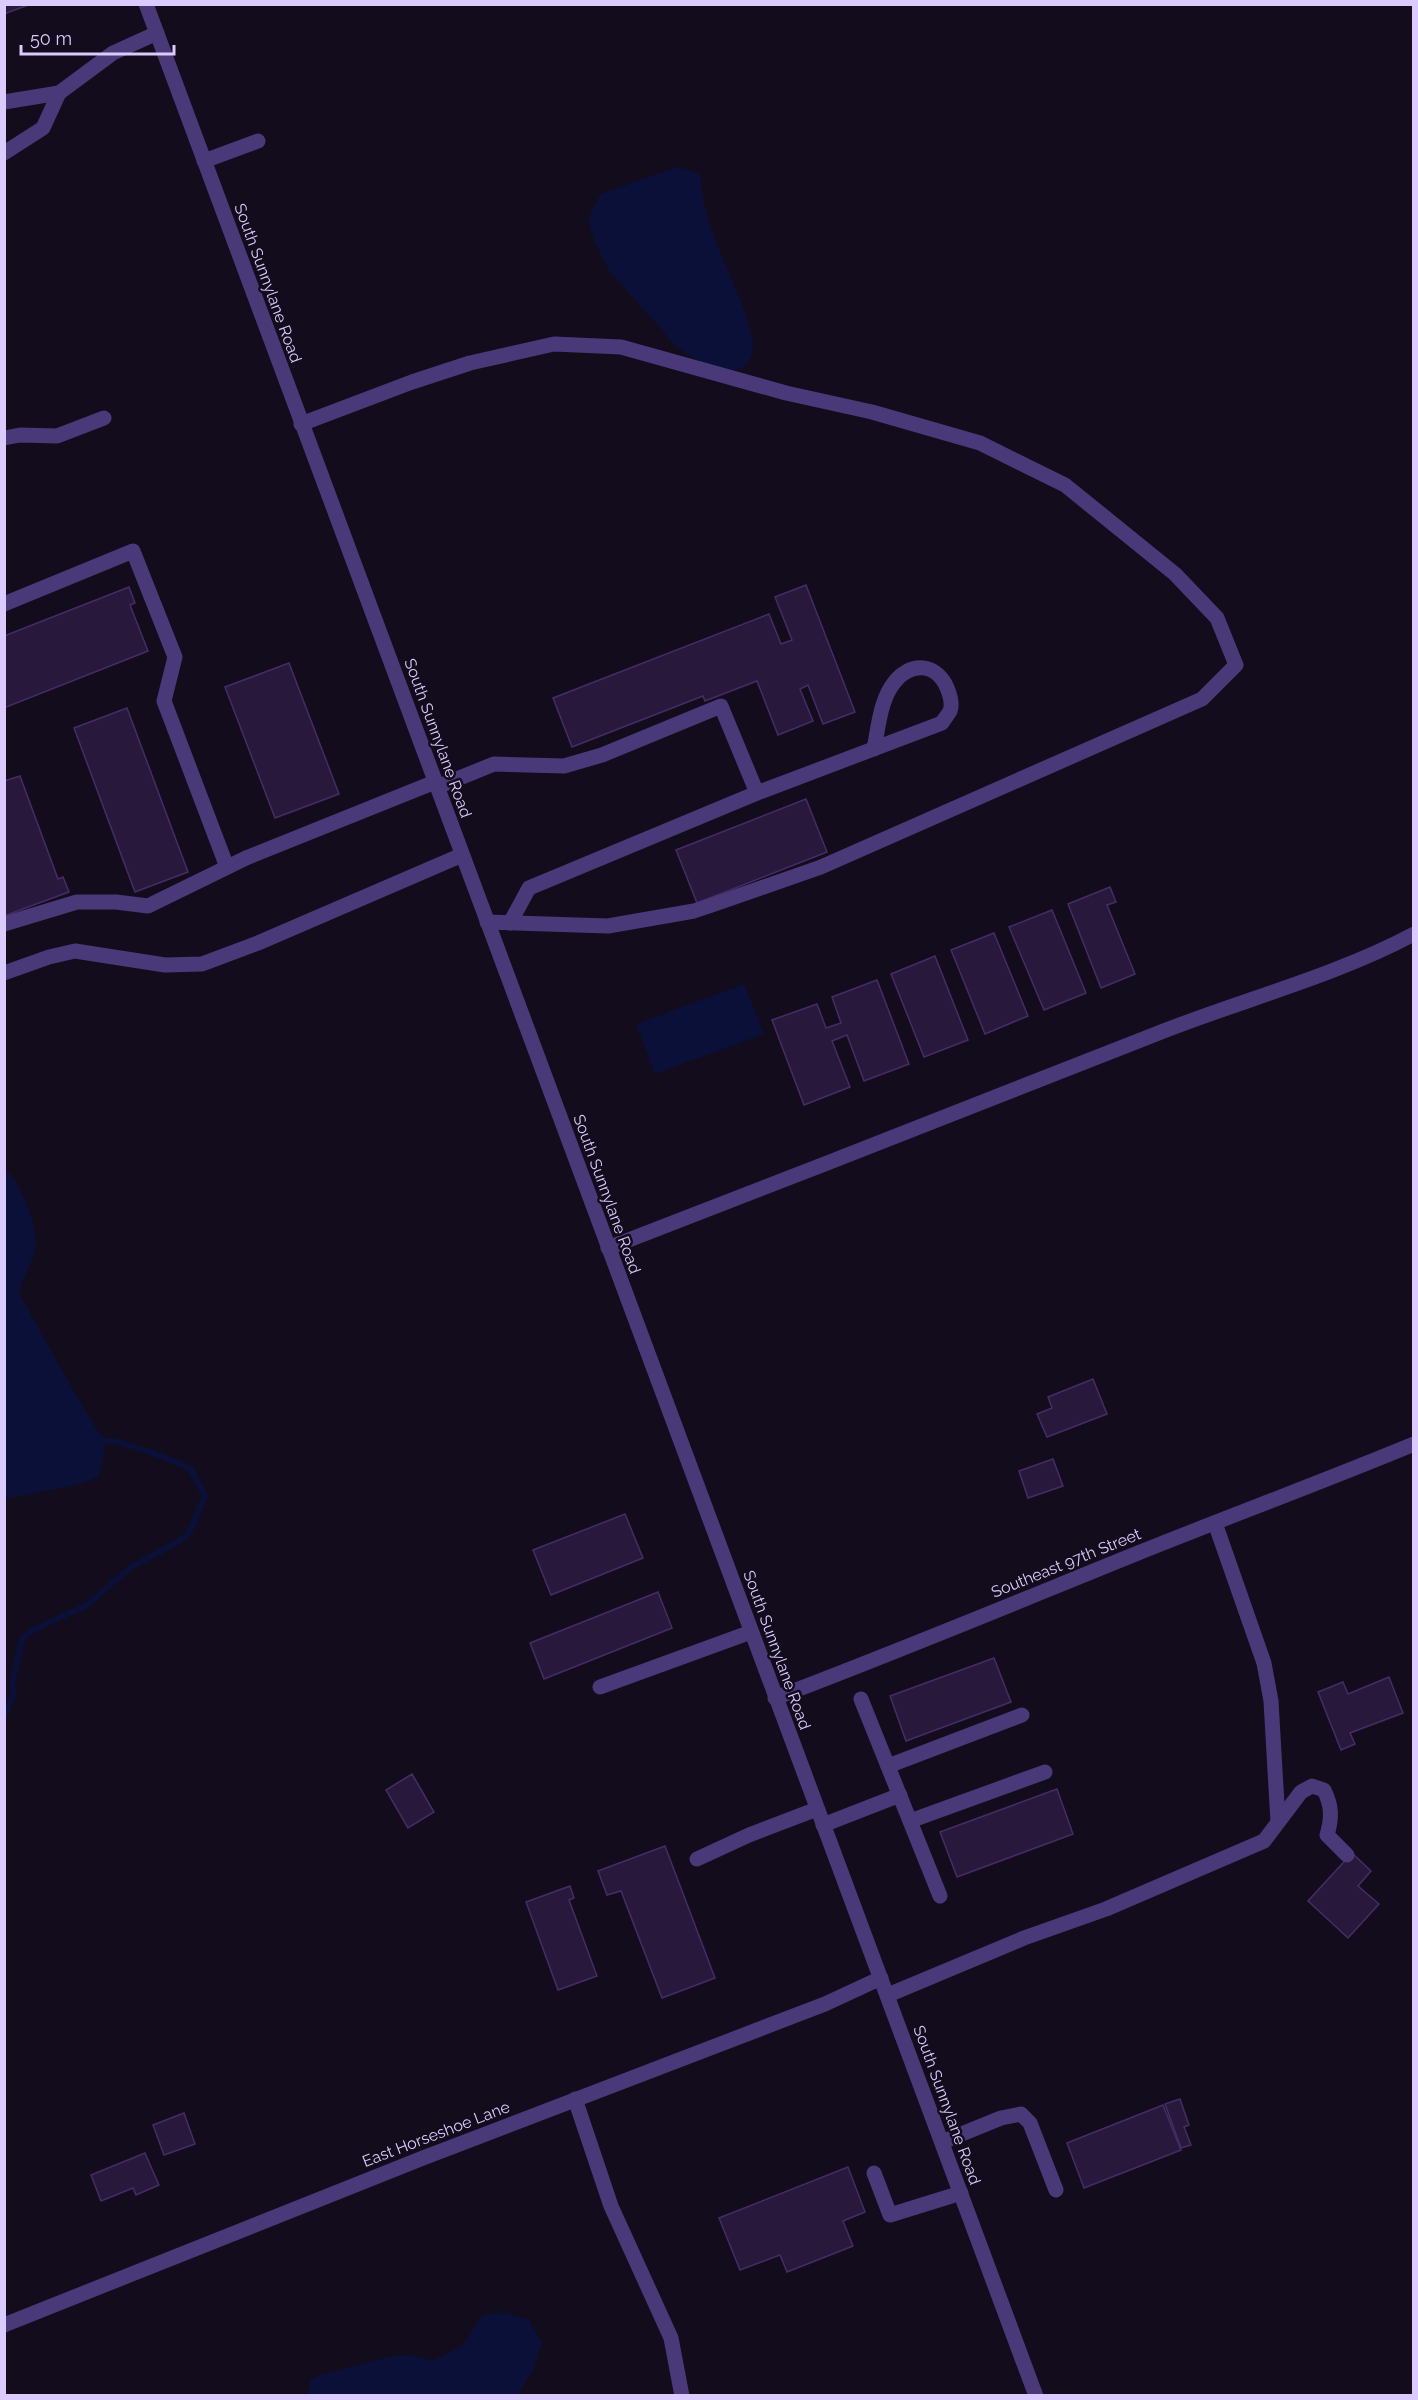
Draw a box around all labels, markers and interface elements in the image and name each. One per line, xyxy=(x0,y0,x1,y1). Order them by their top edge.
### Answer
scale bar xyxy=(21,18,174,56)
text: 50 m xyxy=(30,28,72,49)
street label: South Sunnylane Road xyxy=(230,201,306,365)
street label: South Sunnylane Road xyxy=(400,656,476,820)
street label: South Sunnylane Road xyxy=(569,1112,645,1276)
street label: Southeast 97th Street xyxy=(988,1524,1144,1602)
street label: South Sunnylane Road xyxy=(739,1568,815,1732)
street label: South Sunnylane Road xyxy=(909,2023,985,2187)
street label: East Horseshoe Lane xyxy=(360,2097,512,2171)

